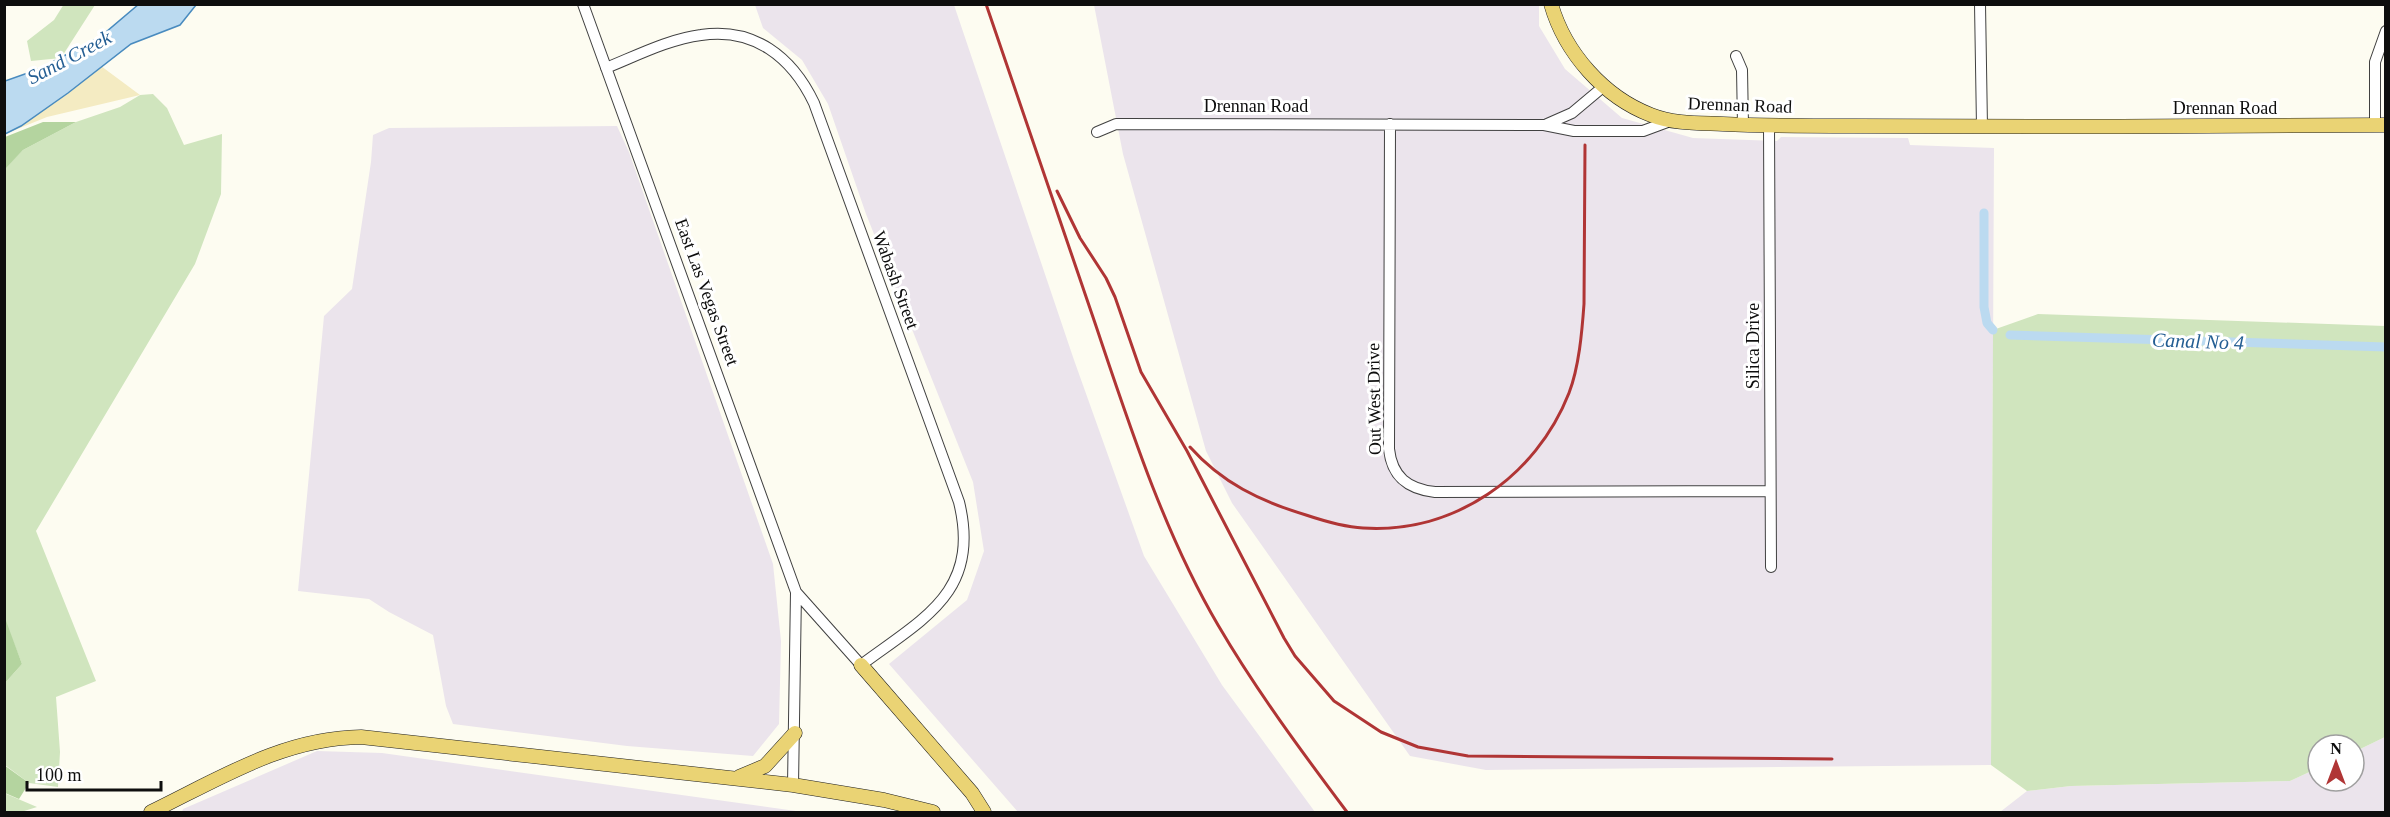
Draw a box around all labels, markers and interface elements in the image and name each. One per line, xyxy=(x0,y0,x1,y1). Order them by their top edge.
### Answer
water label: Sand Creek xyxy=(23,25,116,88)
street label: Drennan Road xyxy=(1687,93,1793,117)
street label: Drennan Road xyxy=(1204,96,1308,116)
street label: Drennan Road xyxy=(2173,98,2277,118)
street label: East Las Vegas Street xyxy=(671,216,743,368)
street label: Wabash Street xyxy=(869,228,923,332)
street label: Silica Drive xyxy=(1743,303,1763,389)
water label: Canal No 4 xyxy=(2152,328,2244,354)
street label: Out West Drive xyxy=(1363,343,1385,455)
north arrow xyxy=(2306,733,2366,793)
text: N xyxy=(2330,740,2342,757)
scale bar xyxy=(27,754,160,792)
text: 100 m xyxy=(36,765,82,785)

